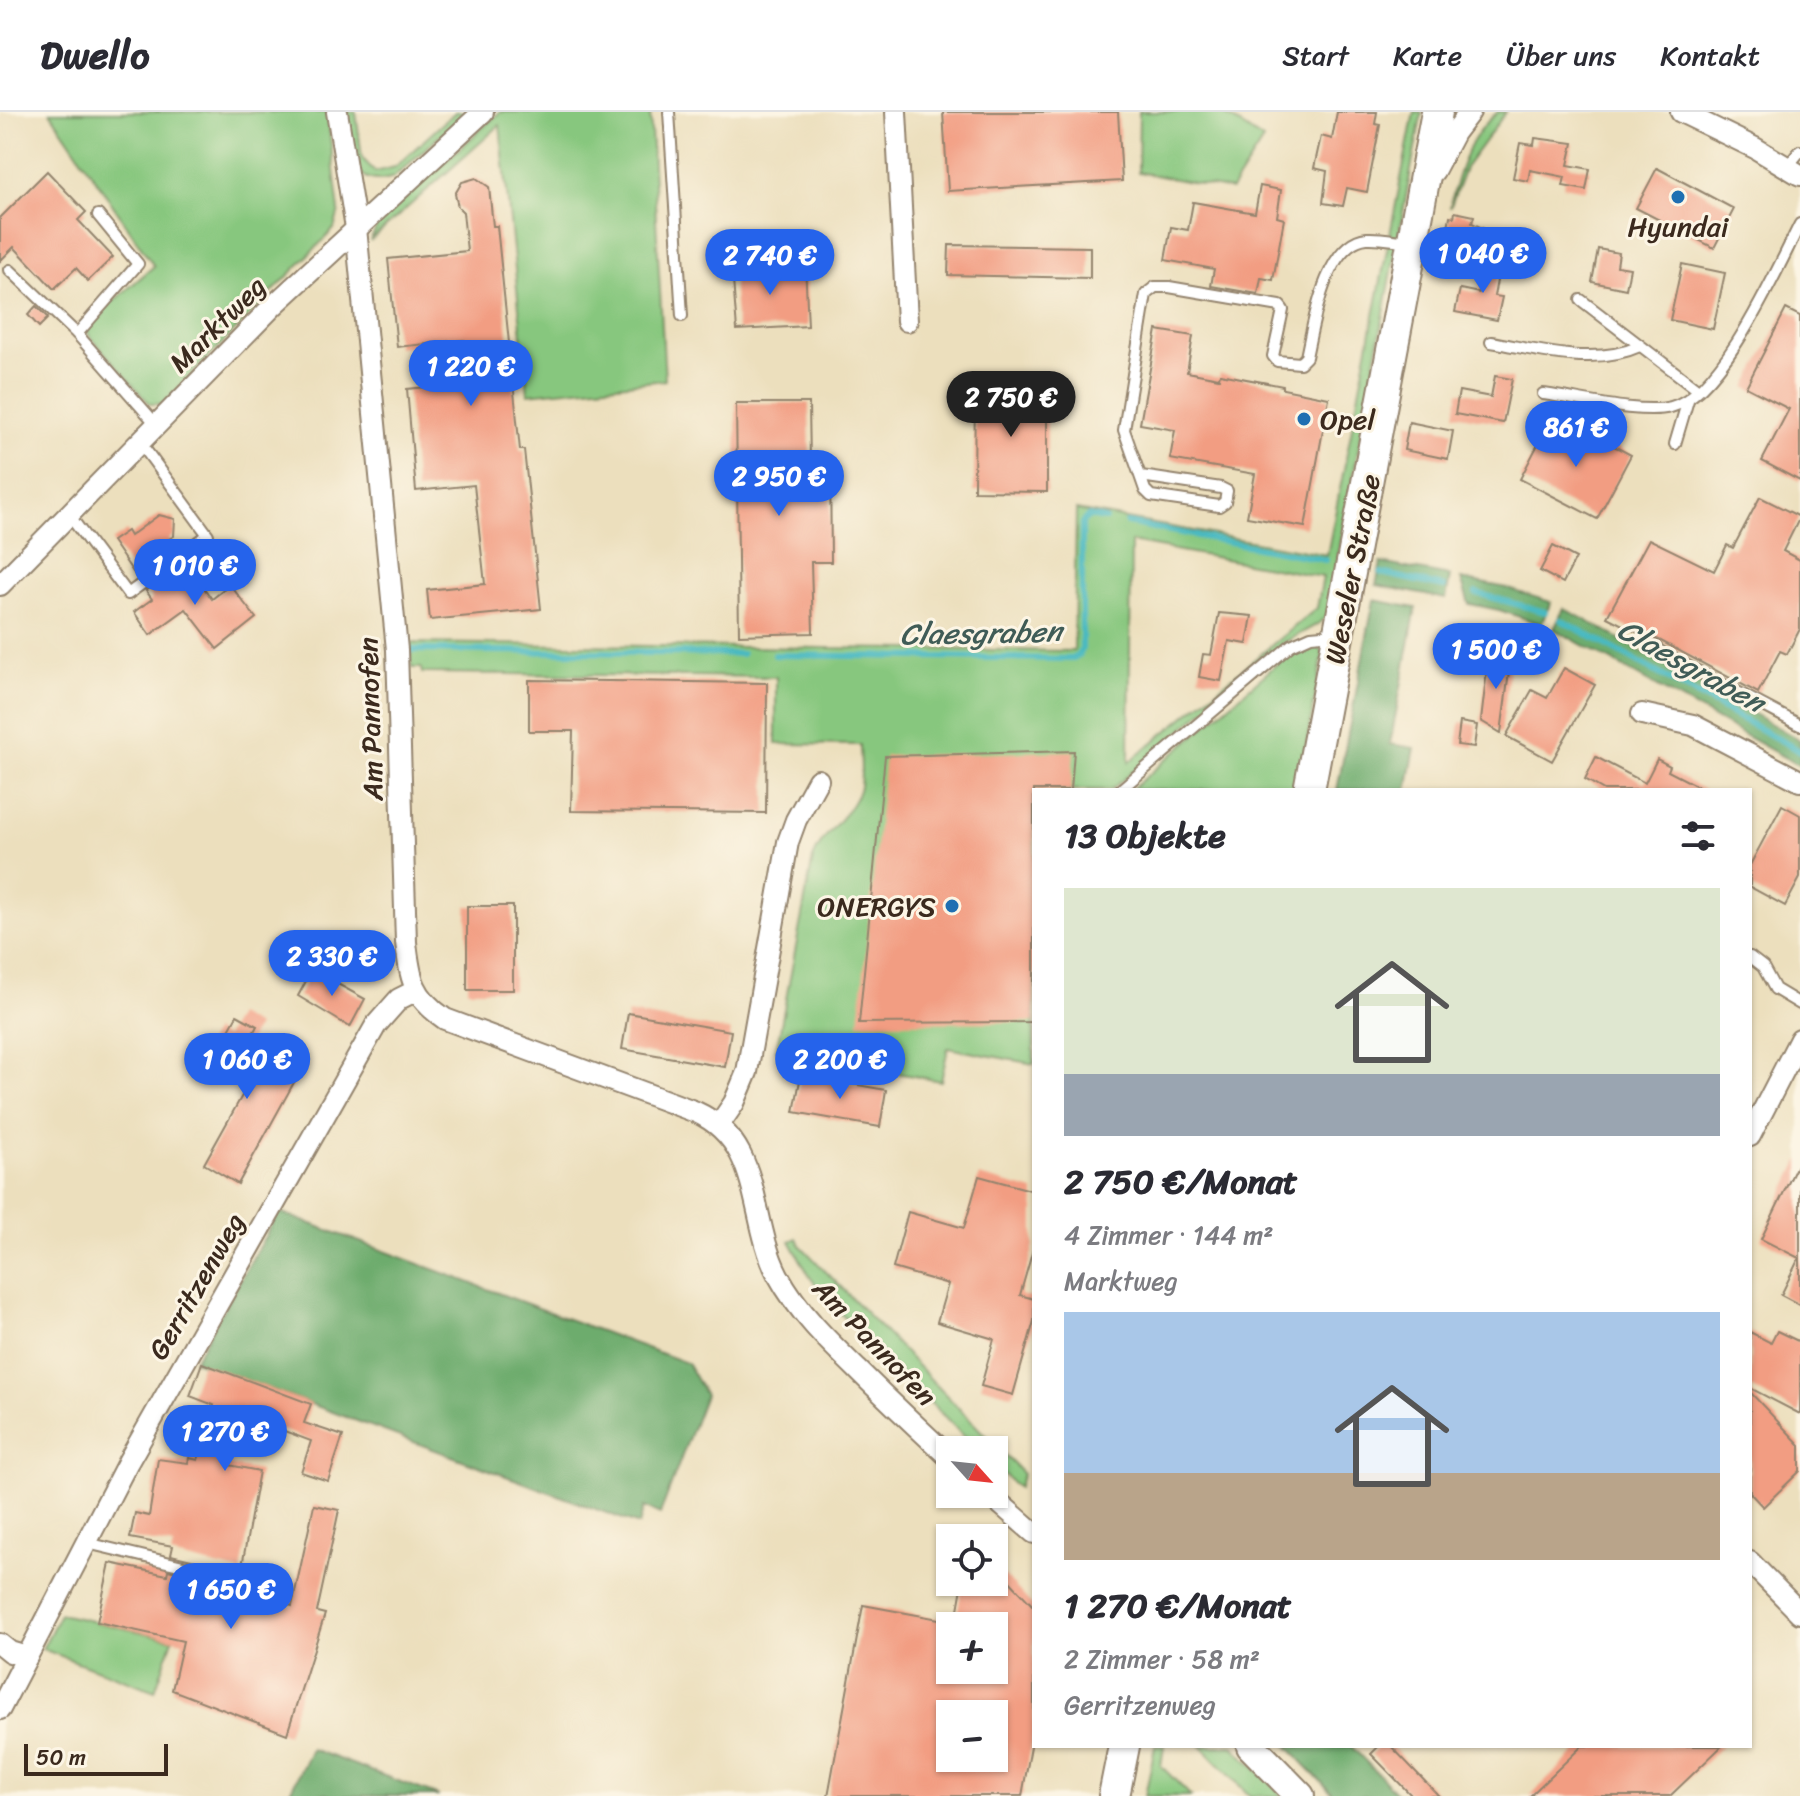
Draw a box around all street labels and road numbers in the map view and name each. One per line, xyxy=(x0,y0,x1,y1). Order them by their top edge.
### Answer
street label: Marktweg xyxy=(157,264,278,385)
street label: Weseler Straße xyxy=(1310,470,1395,668)
street label: Am Pannofen xyxy=(343,636,398,803)
street label: Gerritzenweg xyxy=(134,1203,259,1369)
street label: Am Pannofen xyxy=(799,1266,949,1418)

